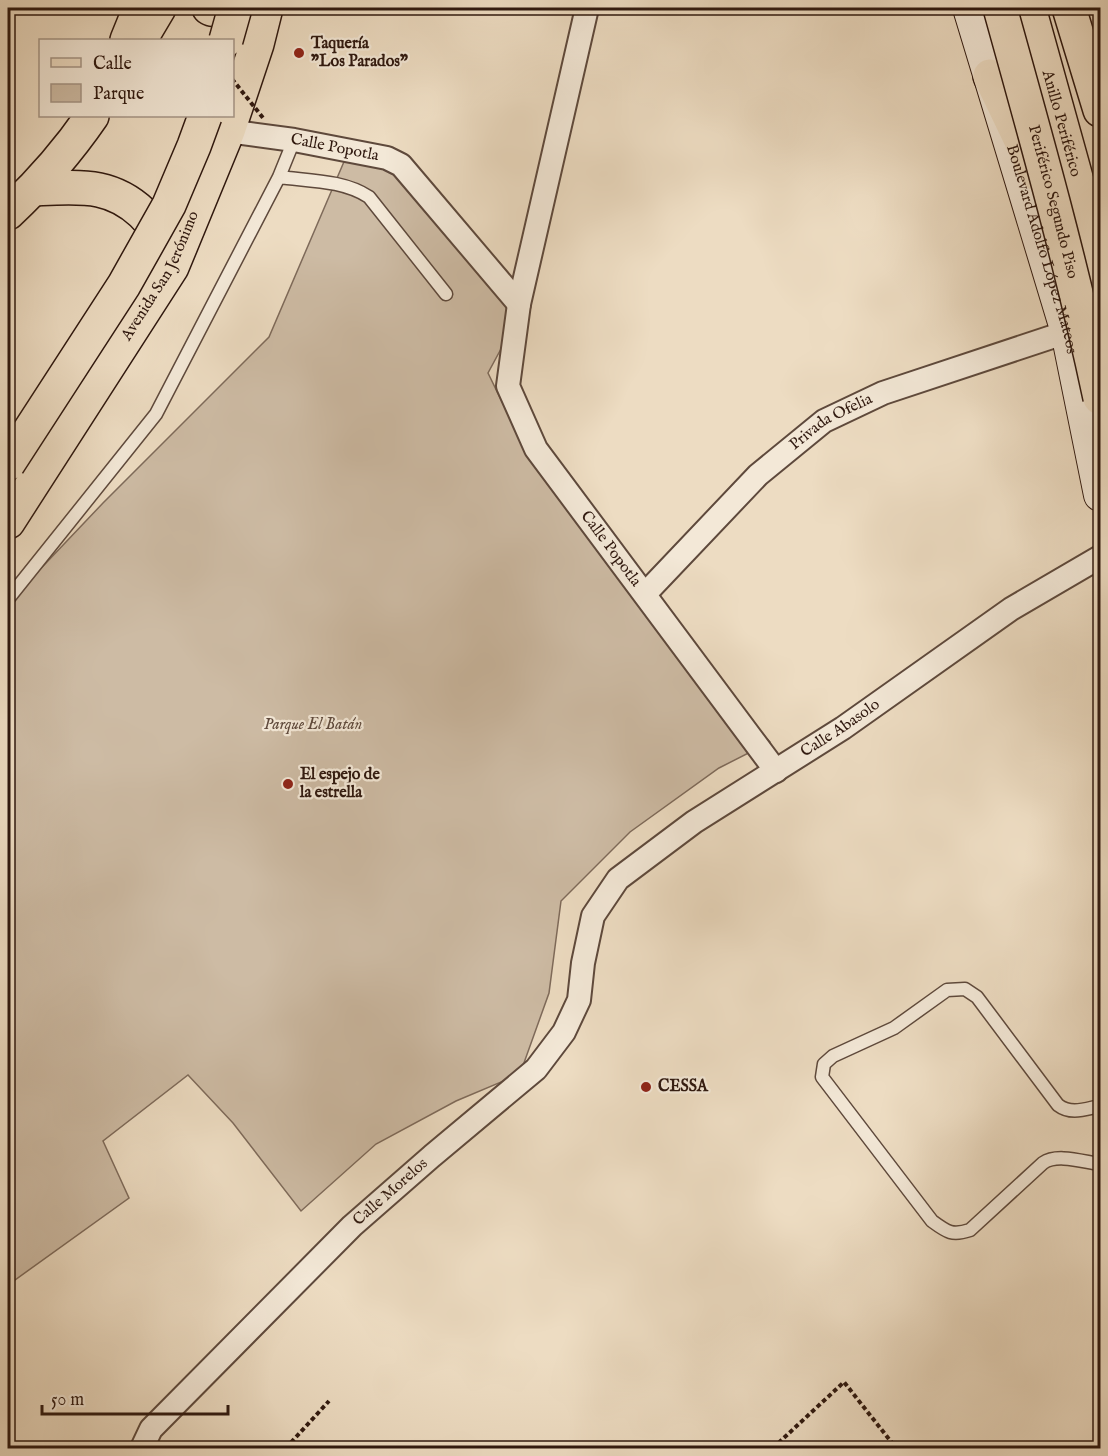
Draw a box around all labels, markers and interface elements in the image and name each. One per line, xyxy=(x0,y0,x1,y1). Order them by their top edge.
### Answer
place label: Taquería "Los Parados" xyxy=(310,34,408,72)
legend xyxy=(39,39,234,117)
marker: Taquería "Los Parados" xyxy=(292,46,306,60)
text: Calle xyxy=(93,53,132,76)
street label: Anillo Periférico xyxy=(1037,67,1085,180)
text: Parque xyxy=(93,83,144,106)
street label: Periférico Segundo Piso xyxy=(1023,123,1082,281)
street label: Calle Popotla xyxy=(289,130,381,166)
street label: Boulevard Adolfo López Mateos xyxy=(1001,142,1081,356)
street label: Avenida San Jerónimo xyxy=(117,208,204,345)
street label: Privada Ofelia xyxy=(786,389,876,455)
street label: Calle Popotla xyxy=(576,507,645,591)
street label: Calle Abasolo xyxy=(797,695,884,762)
park label: Parque El Batán xyxy=(264,715,362,735)
place label: El espejo de la estrella xyxy=(299,765,380,803)
marker: El espejo de la estrella xyxy=(281,777,295,791)
place label: CESSA xyxy=(658,1077,709,1097)
marker: CESSA xyxy=(639,1080,653,1094)
street label: Calle Morelos xyxy=(349,1154,433,1230)
scale bar xyxy=(42,1378,228,1416)
text: 50 m xyxy=(51,1389,84,1412)

